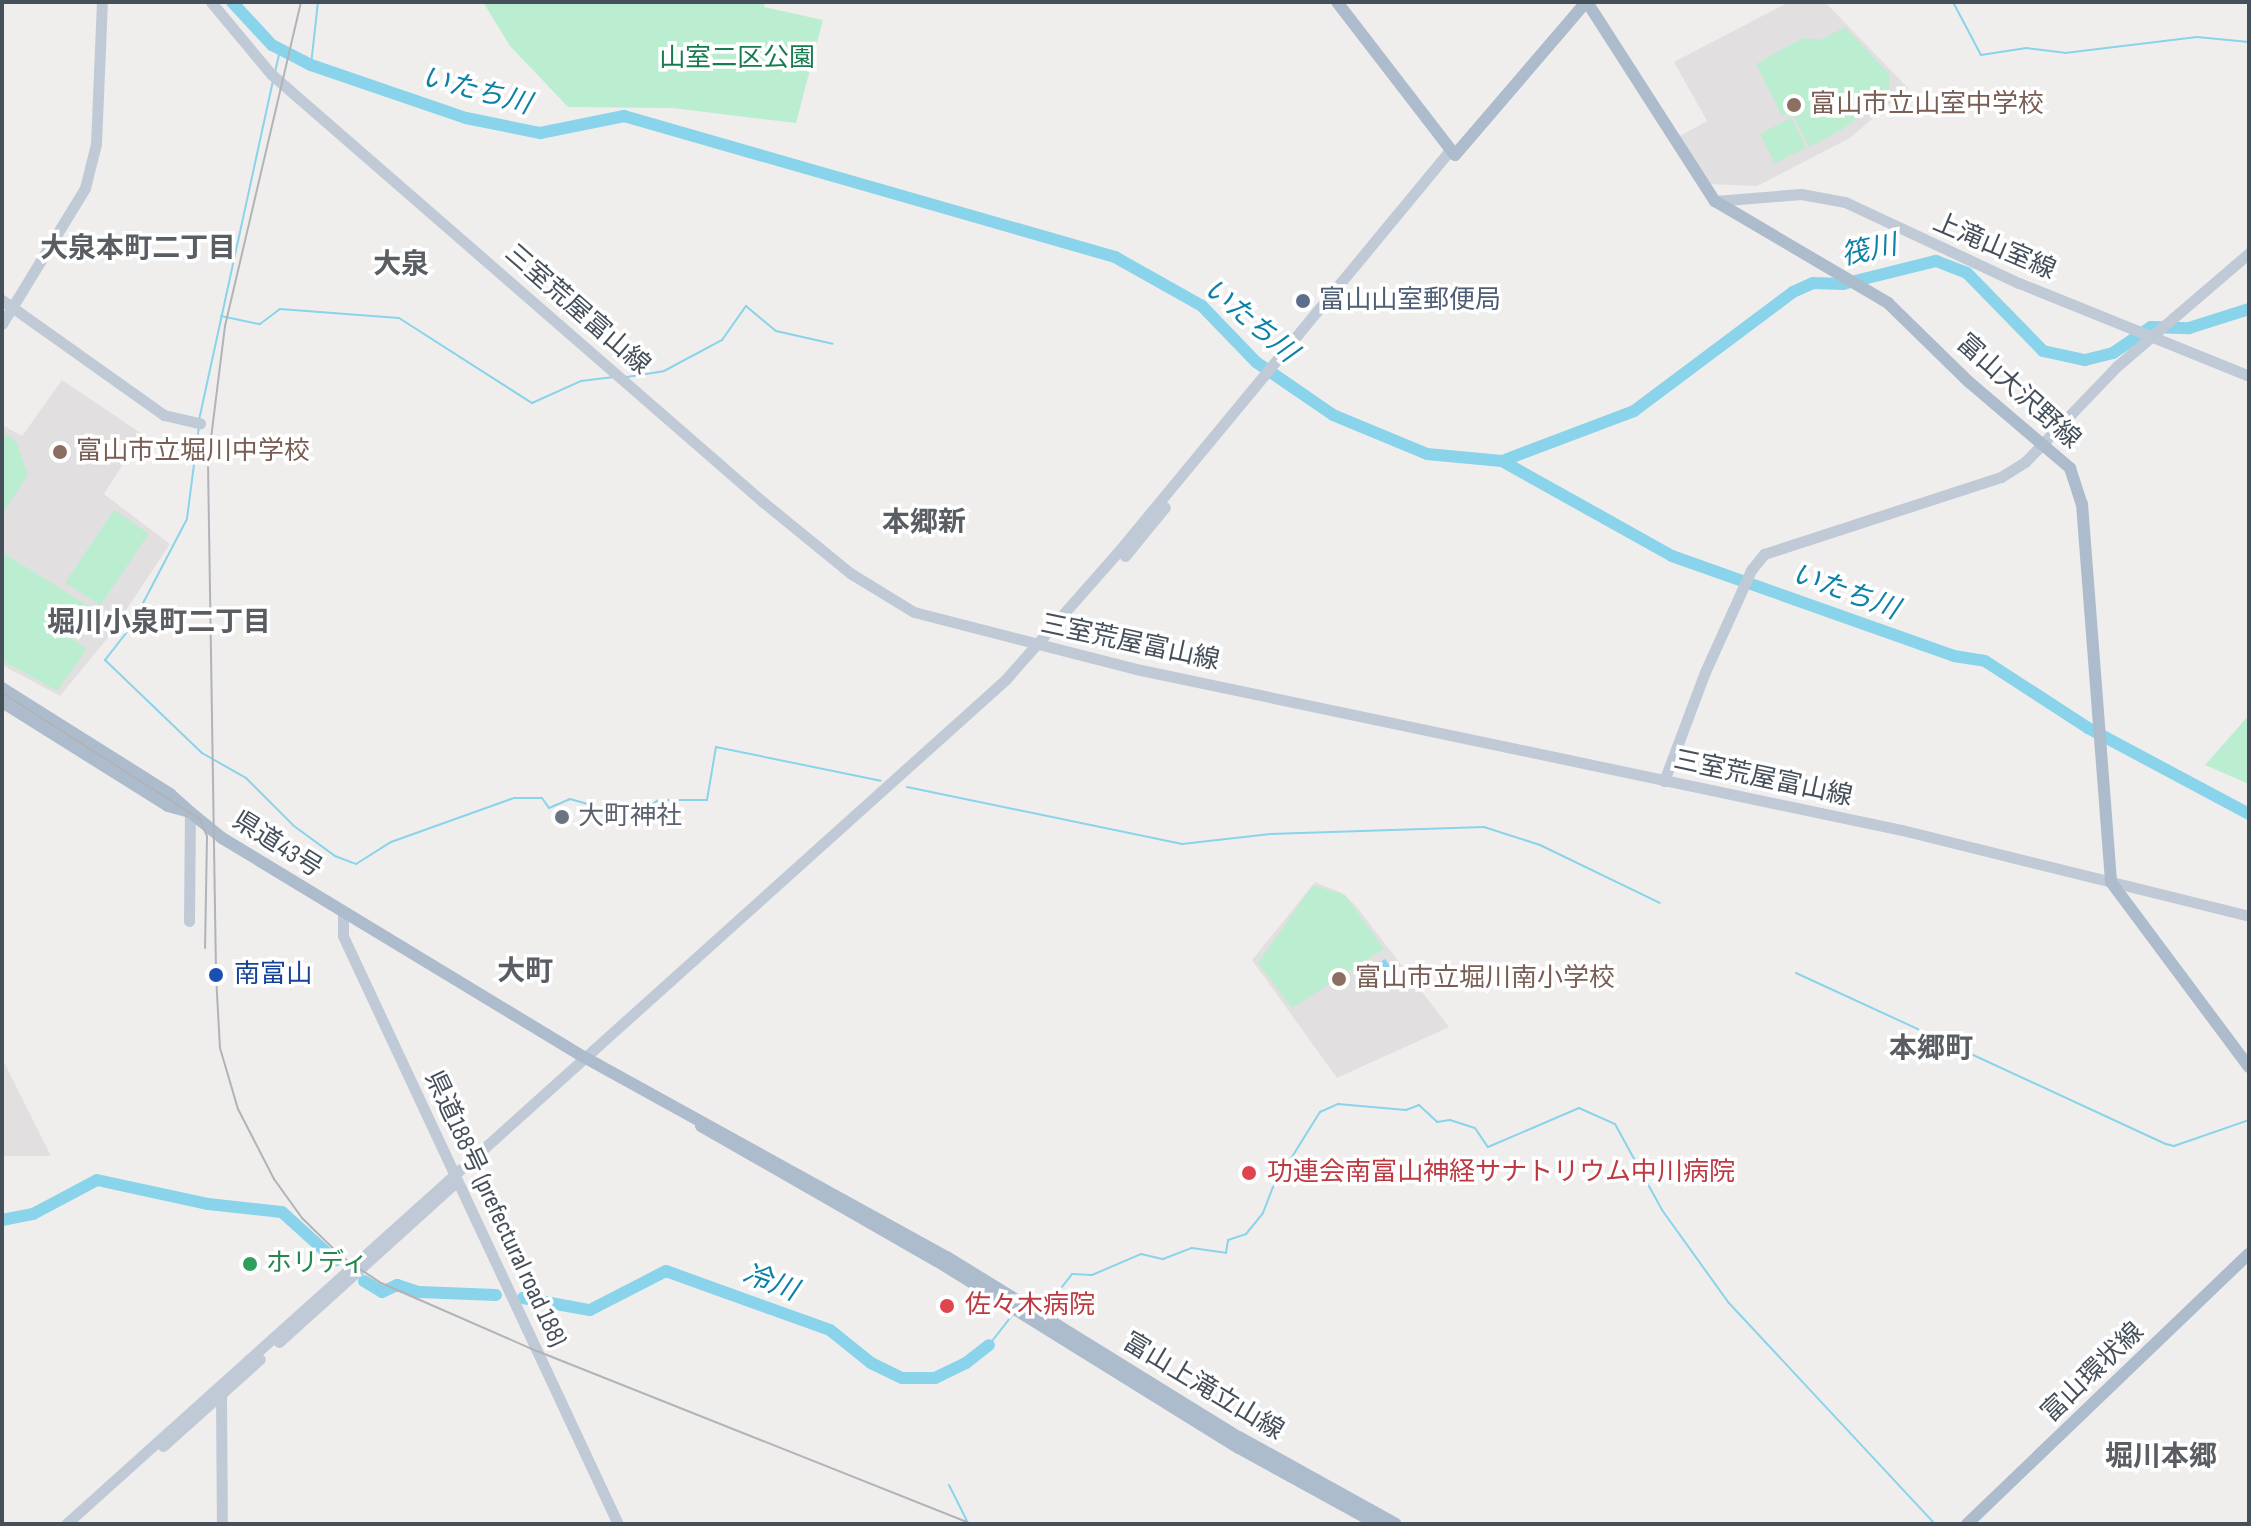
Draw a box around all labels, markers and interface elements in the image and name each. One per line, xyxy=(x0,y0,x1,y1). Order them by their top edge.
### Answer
park label: 山室二区公園 xyxy=(659,43,815,75)
water label: いたち川 xyxy=(418,60,534,122)
place label: 富山市立山室中学校 xyxy=(1810,89,2044,121)
marker: 富山市立山室中学校 xyxy=(1785,96,1803,114)
street label: 上滝山室線 xyxy=(1928,207,2060,287)
water label: 筏川 xyxy=(1838,229,1900,273)
district label: 大泉本町二丁目 xyxy=(40,232,236,266)
street label: 三室荒屋富山線 xyxy=(498,239,656,381)
district label: 大泉 xyxy=(373,248,429,282)
water label: いたち川 xyxy=(1196,272,1304,370)
place label: 富山山室郵便局 xyxy=(1319,285,1501,317)
marker: 富山山室郵便局 xyxy=(1294,292,1312,310)
street label: 富山大沢野線 xyxy=(1950,328,2086,456)
place label: 富山市立堀川中学校 xyxy=(76,436,310,468)
marker: 富山市立堀川中学校 xyxy=(51,443,69,461)
district label: 本郷新 xyxy=(882,506,966,540)
water label: いたち川 xyxy=(1787,557,1903,627)
district label: 堀川小泉町二丁目 xyxy=(47,606,271,640)
street label: 三室荒屋富山線 xyxy=(1038,609,1222,677)
street label: 三室荒屋富山線 xyxy=(1671,745,1855,813)
place label: 大町神社 xyxy=(578,801,682,833)
street label: 県道43号 xyxy=(226,805,328,885)
marker: 大町神社 xyxy=(553,808,571,826)
district label: 大町 xyxy=(497,955,553,989)
place label: 南富山 xyxy=(234,959,312,991)
place label: 富山市立堀川南小学校 xyxy=(1355,963,1615,995)
marker: 南富山 xyxy=(205,964,227,986)
marker: 富山市立堀川南小学校 xyxy=(1330,970,1348,988)
district label: 本郷町 xyxy=(1889,1032,1973,1066)
street label: 県道188号 (prefectural road 188) xyxy=(417,1066,573,1352)
place label: 功連会南富山神経サナトリウム中川病院 xyxy=(1267,1157,1735,1189)
marker: 功連会南富山神経サナトリウム中川病院 xyxy=(1238,1162,1260,1184)
place label: ホリディ xyxy=(266,1248,370,1280)
marker: ホリディ xyxy=(241,1255,259,1273)
water label: 冷川 xyxy=(738,1258,802,1308)
place label: 佐々木病院 xyxy=(965,1290,1095,1322)
marker: 佐々木病院 xyxy=(936,1295,958,1317)
street label: 富山環状線 xyxy=(2035,1317,2151,1429)
street label: 富山上滝立山線 xyxy=(1117,1327,1289,1447)
district label: 堀川本郷 xyxy=(2105,1440,2217,1474)

